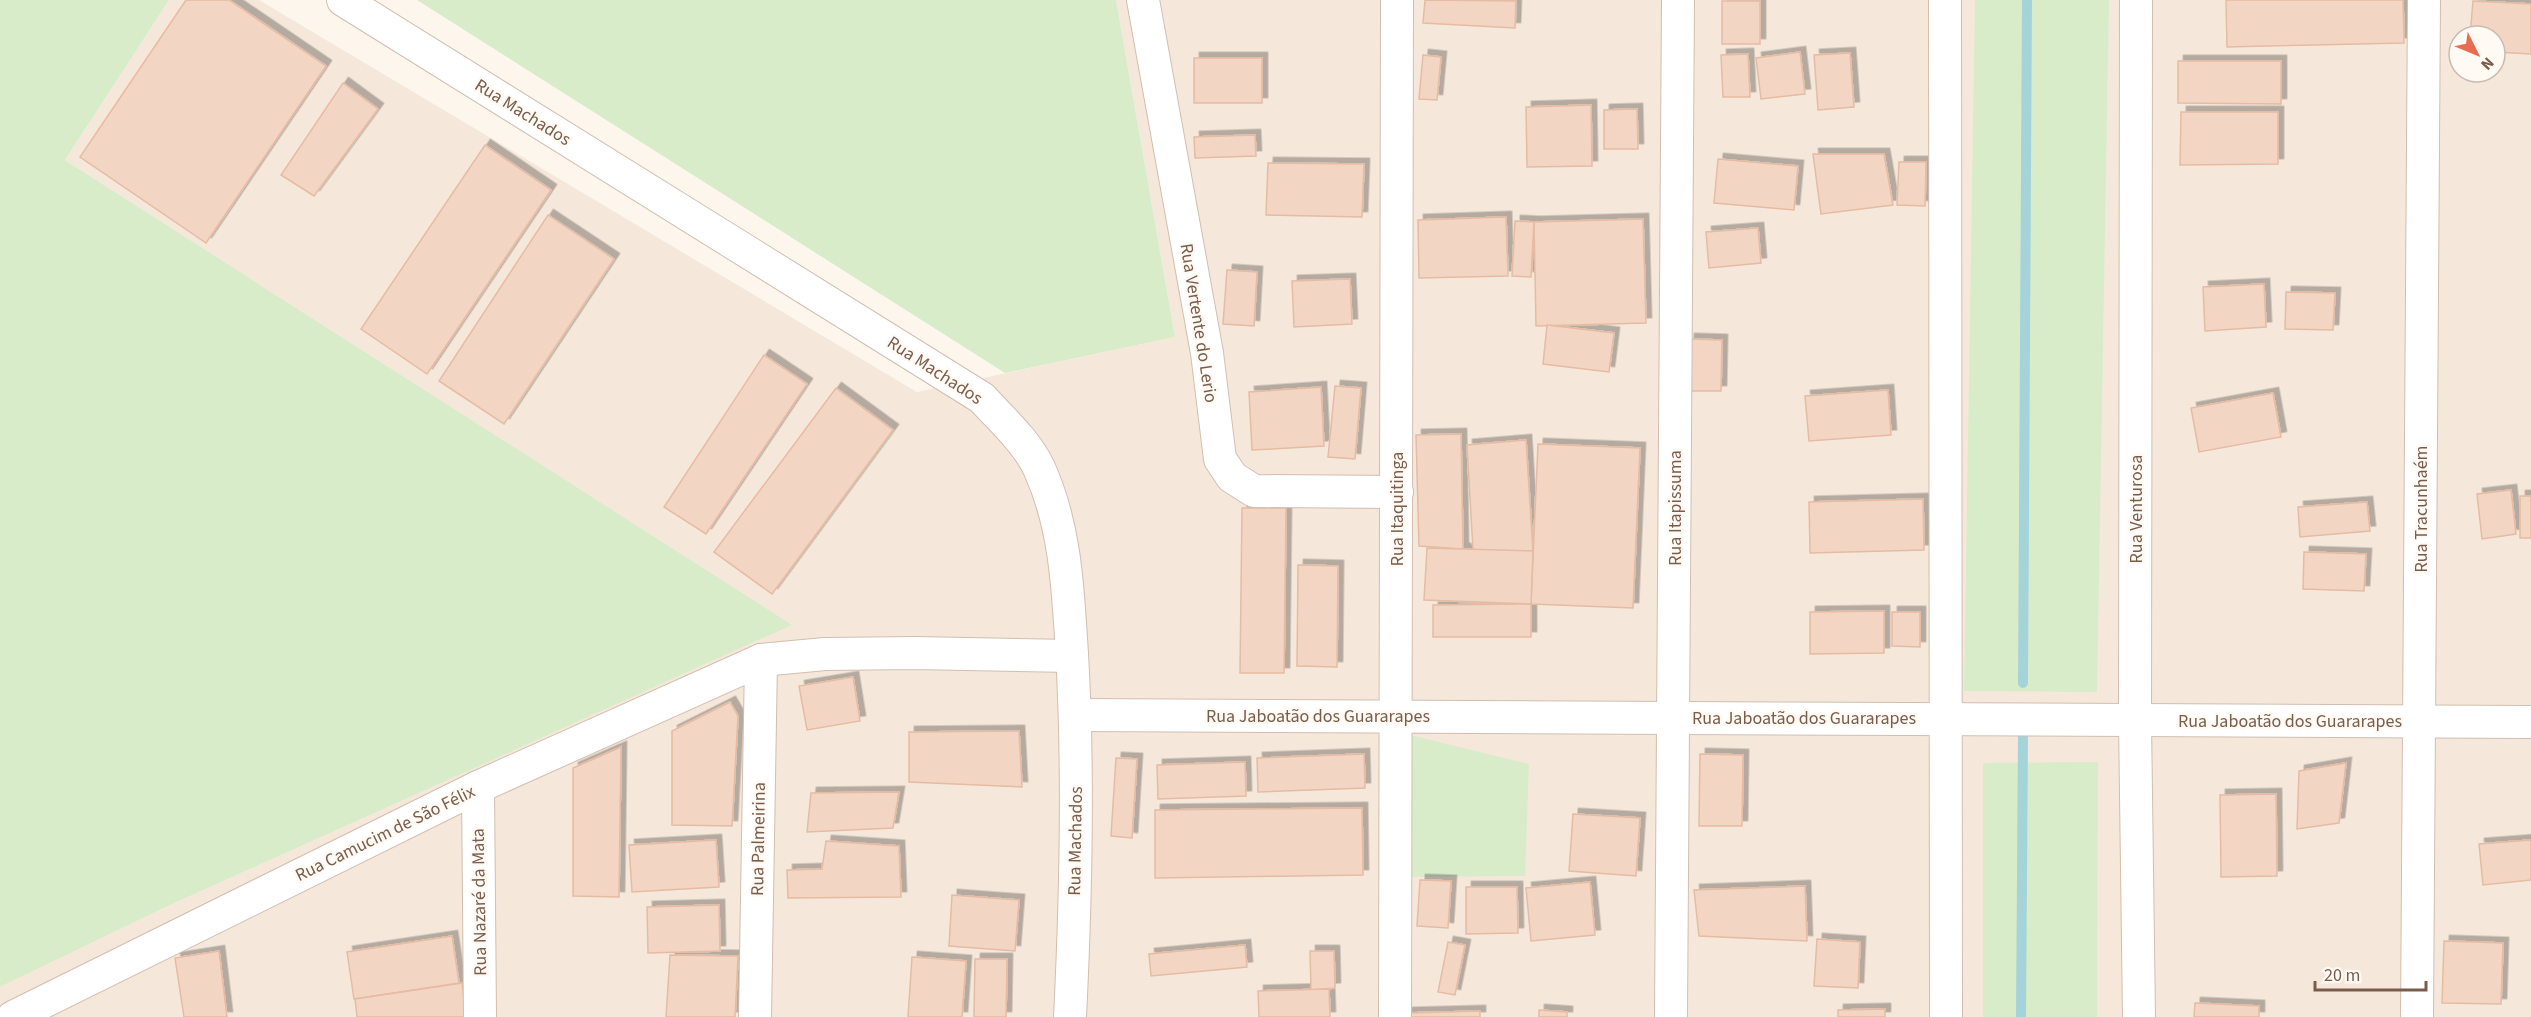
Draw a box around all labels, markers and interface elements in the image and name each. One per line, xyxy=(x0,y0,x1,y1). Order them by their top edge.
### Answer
north arrow xyxy=(2447,24,2507,84)
text: N xyxy=(2476,52,2499,75)
street label: Rua Machados xyxy=(470,73,576,152)
street label: Rua Vertente do Lerio xyxy=(1174,242,1223,405)
street label: Rua Machados xyxy=(882,330,987,411)
street label: Rua Tracunhaém xyxy=(2409,446,2434,572)
street label: Rua Itapissuma xyxy=(1663,450,1688,566)
street label: Rua Itaquitinga xyxy=(1385,452,1410,566)
street label: Rua Venturosa xyxy=(2124,455,2149,563)
street label: Rua Jaboatão dos Guararapes xyxy=(1206,704,1430,729)
street label: Rua Jaboatão dos Guararapes xyxy=(1692,706,1916,731)
street label: Rua Jaboatão dos Guararapes xyxy=(2178,709,2402,734)
street label: Rua Camucim de São Félix xyxy=(291,779,479,888)
street label: Rua Palmeirina xyxy=(745,782,772,896)
street label: Rua Machados xyxy=(1062,786,1089,896)
street label: Rua Nazaré da Mata xyxy=(466,828,493,976)
scale bar xyxy=(2315,954,2426,992)
text: 20 m xyxy=(2324,963,2360,988)

